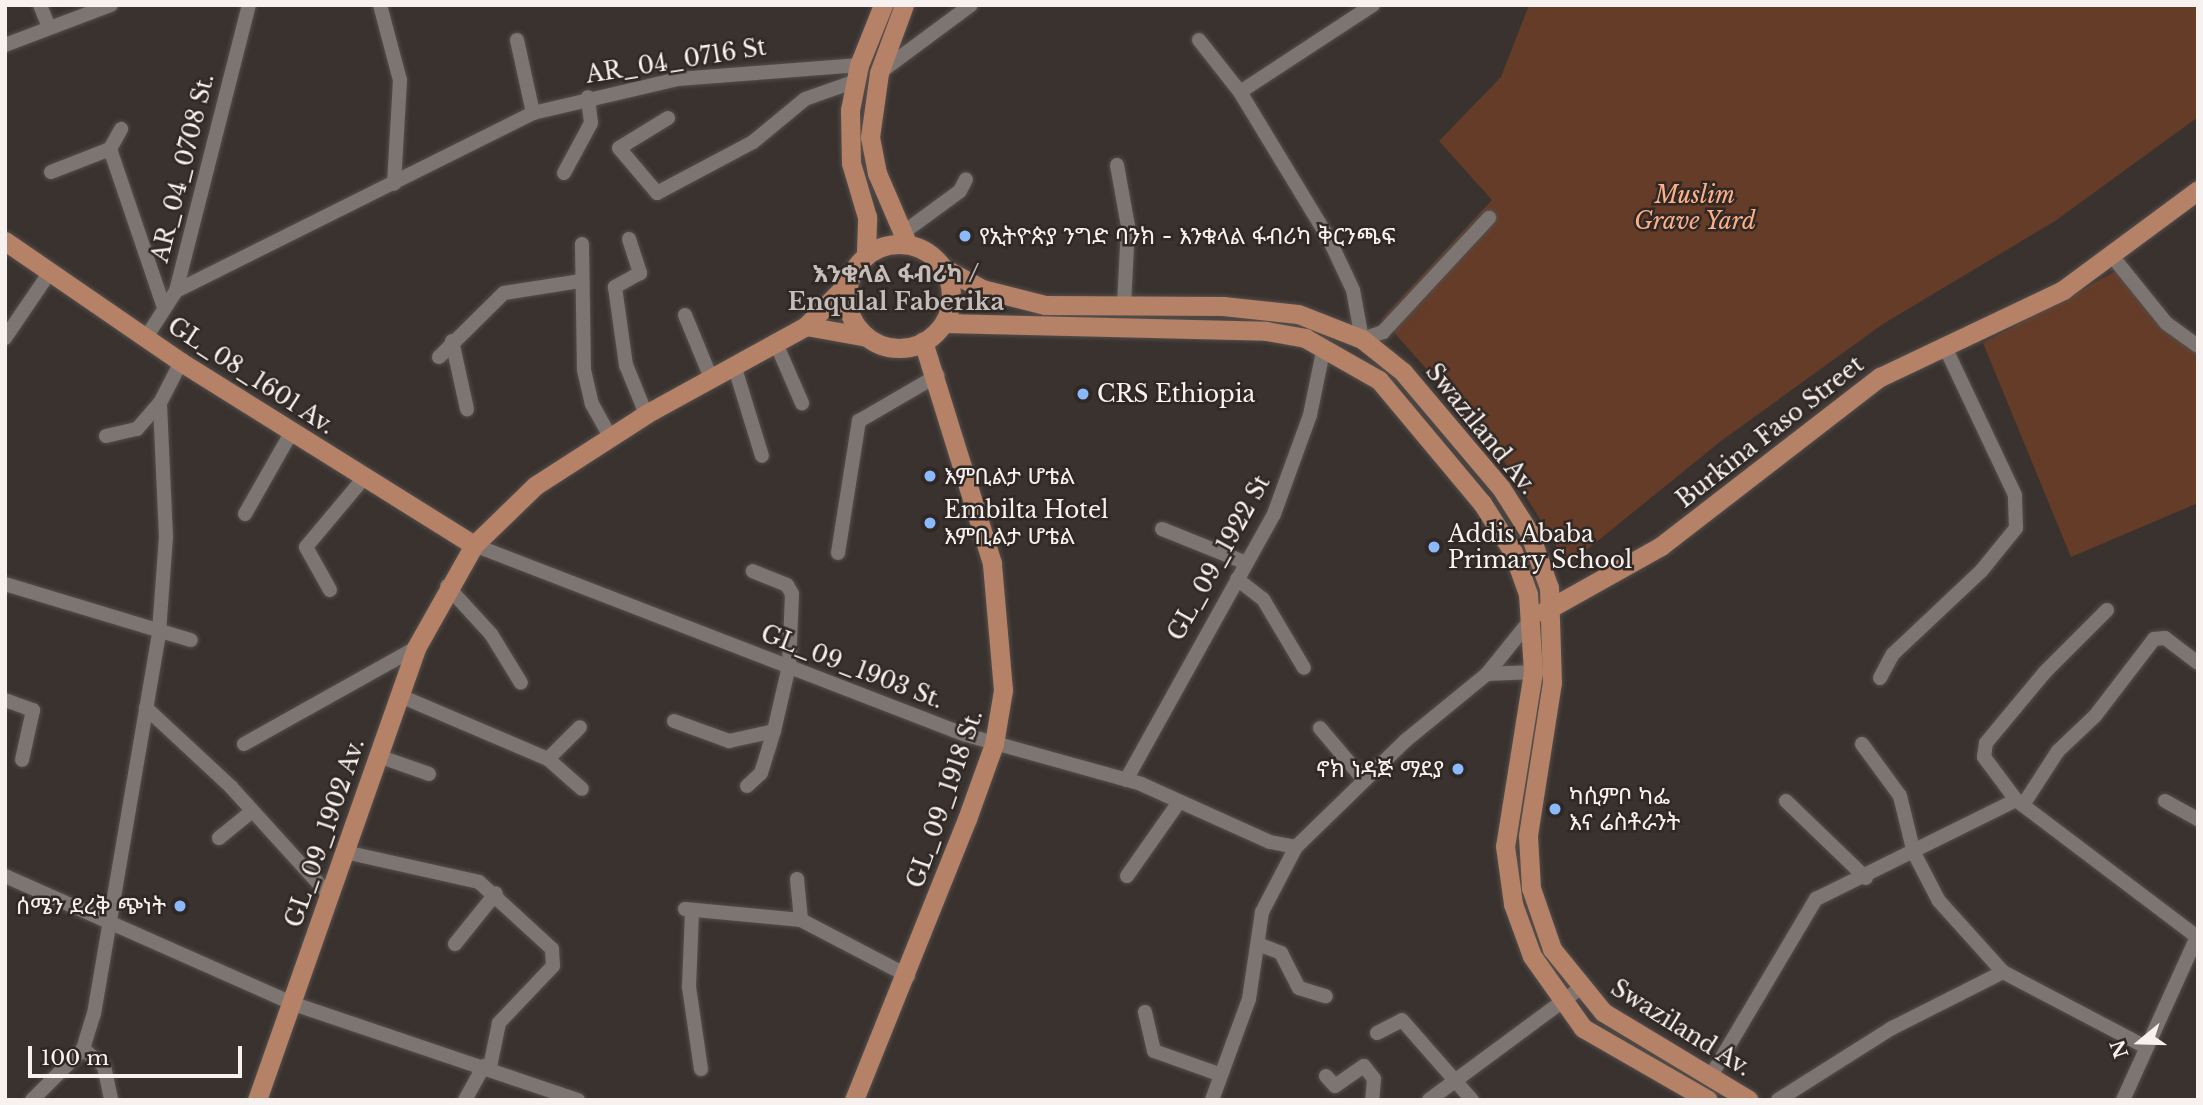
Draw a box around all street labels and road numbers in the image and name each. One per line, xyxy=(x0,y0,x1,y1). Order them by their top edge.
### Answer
street label: AR_04_0716 St xyxy=(584,33,768,89)
street label: AR_04_0708 St. xyxy=(146,71,220,265)
street label: GL_08_1601 Av. xyxy=(162,312,340,440)
street label: Burkina Faso Street xyxy=(1671,350,1869,514)
street label: Swaziland Av. xyxy=(1420,358,1542,500)
street label: GL_09_1922 St xyxy=(1162,471,1276,645)
street label: GL_09_1903 St. xyxy=(757,620,947,714)
street label: GL_09_1918 St. xyxy=(902,706,988,892)
street label: GL_09_1902 Av. xyxy=(280,735,370,931)
street label: Swaziland Av. xyxy=(1606,974,1756,1082)

